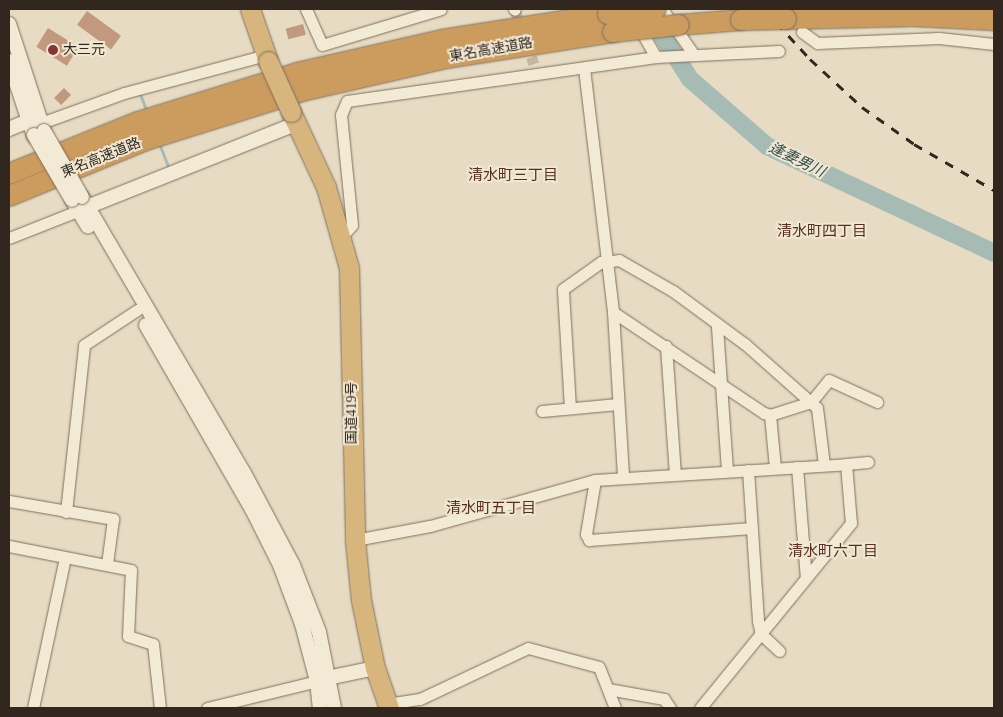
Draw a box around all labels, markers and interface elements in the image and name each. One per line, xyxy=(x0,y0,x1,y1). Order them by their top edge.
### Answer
street label: 東名高速道路 xyxy=(448,34,534,66)
place label: 大三元 xyxy=(63,42,105,58)
marker: 大三元 xyxy=(47,44,59,56)
street label: 東名高速道路 xyxy=(59,134,143,182)
water label: 逢妻男川 xyxy=(766,139,828,181)
district label: 清水町三丁目 xyxy=(468,167,558,185)
district label: 清水町四丁目 xyxy=(777,223,867,241)
street label: 国道419号 xyxy=(344,382,360,444)
district label: 清水町五丁目 xyxy=(446,500,536,518)
district label: 清水町六丁目 xyxy=(788,543,878,561)

